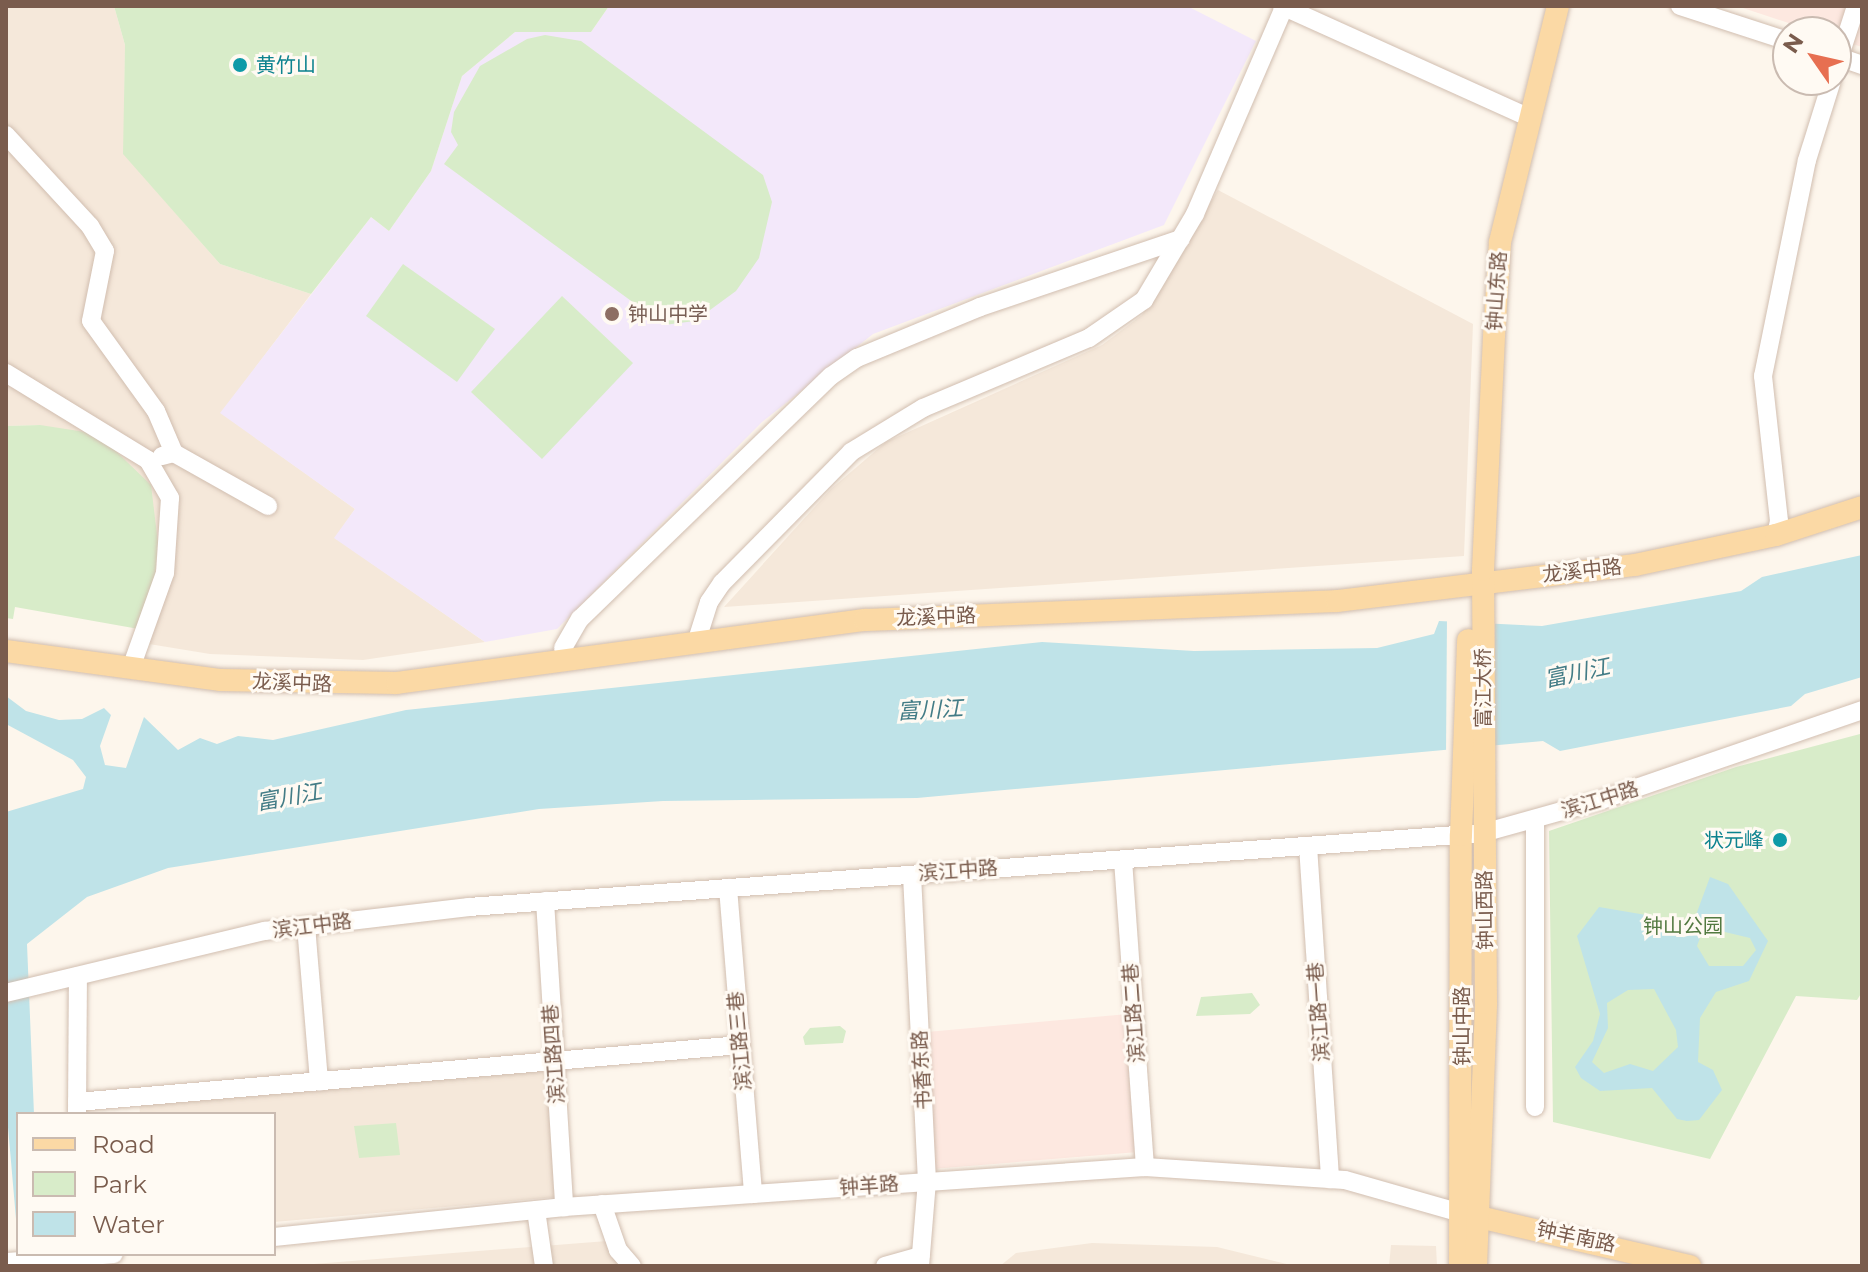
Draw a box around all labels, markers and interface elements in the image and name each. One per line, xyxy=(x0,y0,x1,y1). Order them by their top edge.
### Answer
north arrow xyxy=(1772,16,1852,96)
text: N xyxy=(1777,28,1810,58)
place label: 黄竹山 xyxy=(256,53,316,77)
marker: 黄竹山 xyxy=(231,56,249,74)
street label: 钟山东路 xyxy=(1482,250,1512,332)
place label: 钟山中学 xyxy=(628,302,708,326)
marker: 钟山中学 xyxy=(603,305,621,323)
street label: 龙溪中路 xyxy=(1541,555,1623,587)
street label: 龙溪中路 xyxy=(896,604,976,630)
street label: 富江大桥 xyxy=(1471,648,1495,728)
water label: 富川江 xyxy=(1542,653,1612,693)
street label: 龙溪中路 xyxy=(252,670,332,696)
water label: 富川江 xyxy=(896,695,964,725)
street label: 滨江中路 xyxy=(1558,777,1642,823)
water label: 富川江 xyxy=(254,778,324,816)
place label: 状元峰 xyxy=(1704,828,1764,852)
marker: 状元峰 xyxy=(1771,831,1789,849)
street label: 滨江中路 xyxy=(917,856,999,886)
street label: 钟山西路 xyxy=(1472,870,1498,950)
street label: 滨江中路 xyxy=(271,909,353,943)
park label: 钟山公园 xyxy=(1643,914,1723,938)
street label: 滨江路一巷 xyxy=(1304,961,1334,1063)
street label: 滨江路二巷 xyxy=(1119,962,1149,1064)
street label: 钟山中路 xyxy=(1450,986,1474,1066)
street label: 滨江路三巷 xyxy=(724,990,756,1092)
street label: 滨江路四巷 xyxy=(539,1003,569,1105)
street label: 书香东路 xyxy=(908,1029,936,1111)
legend xyxy=(16,1112,276,1256)
text: Road xyxy=(92,1130,155,1159)
text: Park xyxy=(92,1170,147,1199)
street label: 钟羊路 xyxy=(838,1172,900,1200)
text: Water xyxy=(92,1210,165,1239)
street label: 钟羊南路 xyxy=(1534,1217,1618,1257)

